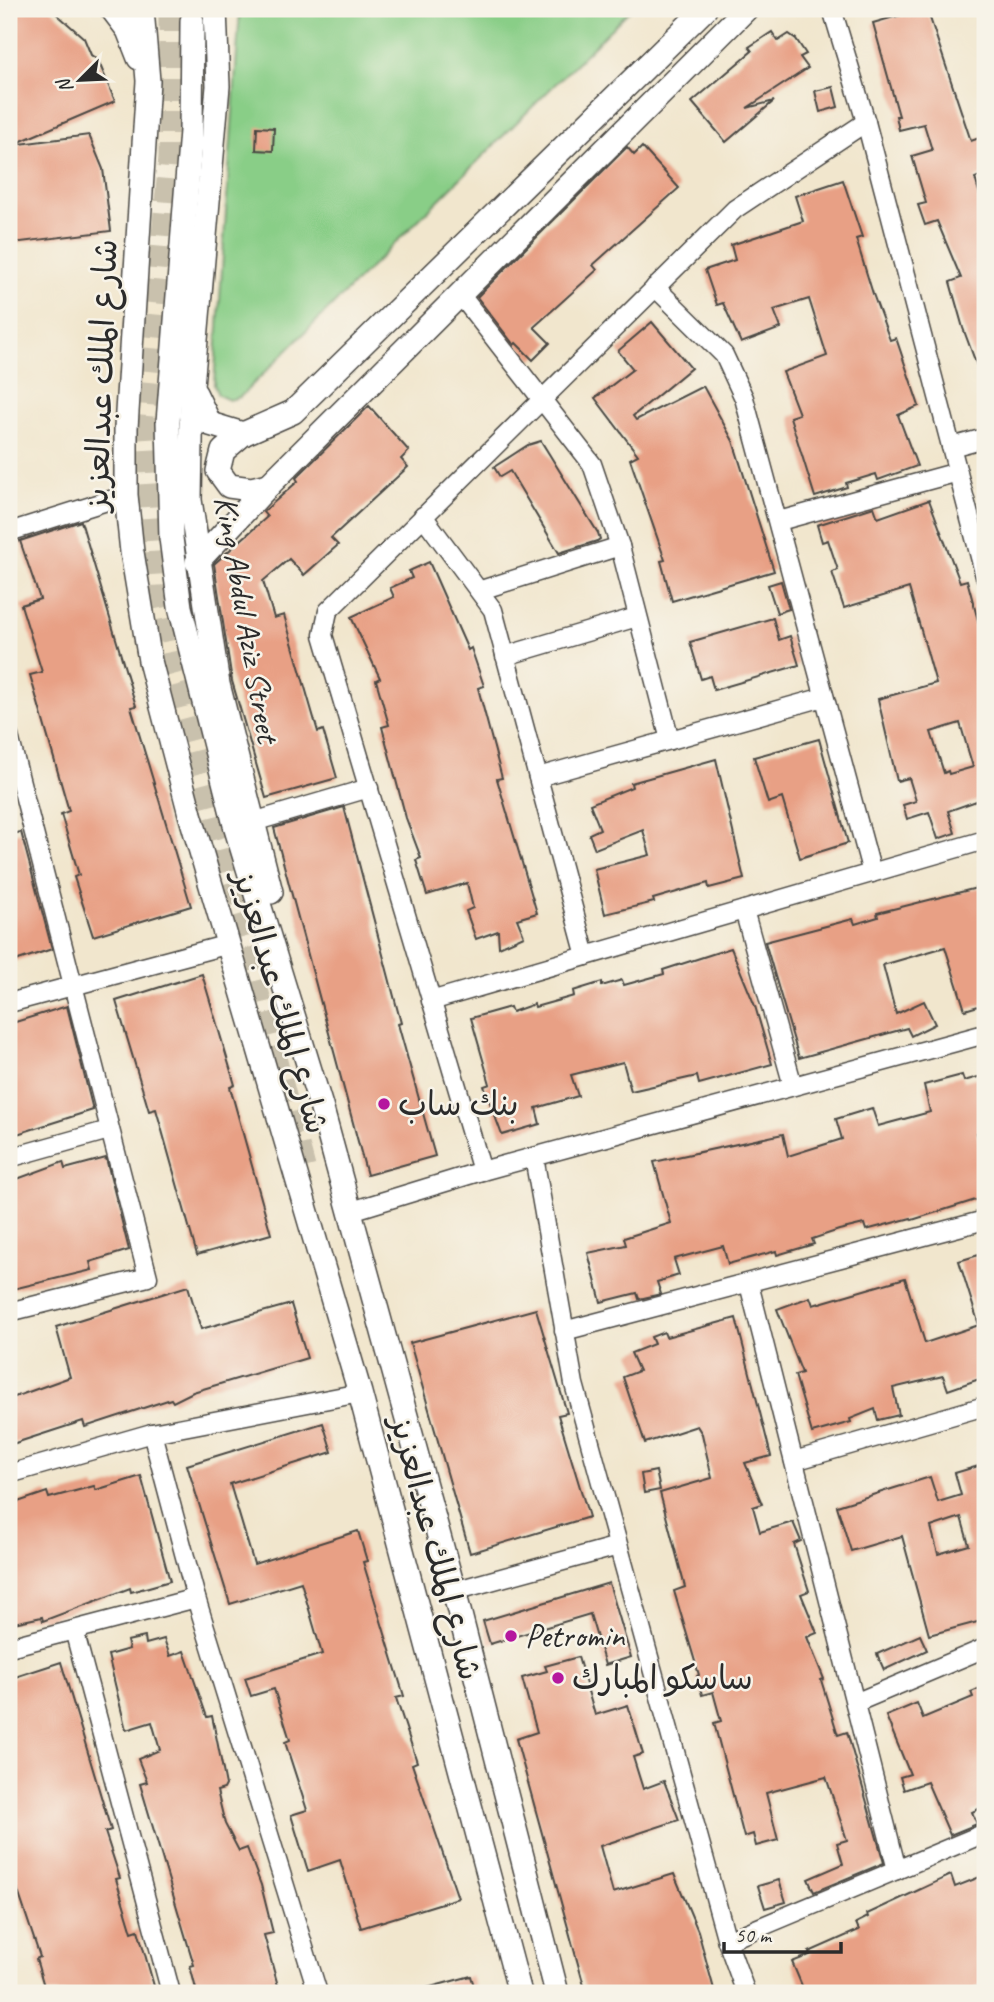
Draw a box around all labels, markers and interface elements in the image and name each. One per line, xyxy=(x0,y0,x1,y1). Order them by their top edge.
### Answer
north arrow xyxy=(46,46,116,116)
text: N xyxy=(51,73,79,97)
street label: شارع الملك عبدالعزيز xyxy=(75,238,129,515)
street label: King Abdul Aziz Street xyxy=(205,492,290,749)
street label: شارع الملك عبدالعزيز xyxy=(221,863,339,1139)
place label: بنك ساب xyxy=(398,1083,519,1125)
marker: بنك ساب xyxy=(376,1096,392,1112)
street label: شارع الملك عبدالعزيز xyxy=(378,1408,491,1685)
place label: Petromin xyxy=(525,1615,625,1657)
marker: Petromin xyxy=(503,1628,519,1644)
place label: ساسكو المبارك xyxy=(572,1657,753,1699)
marker: ساسكو المبارك xyxy=(550,1670,566,1686)
scale bar xyxy=(724,1911,842,1955)
text: 50 m xyxy=(735,1922,773,1948)

